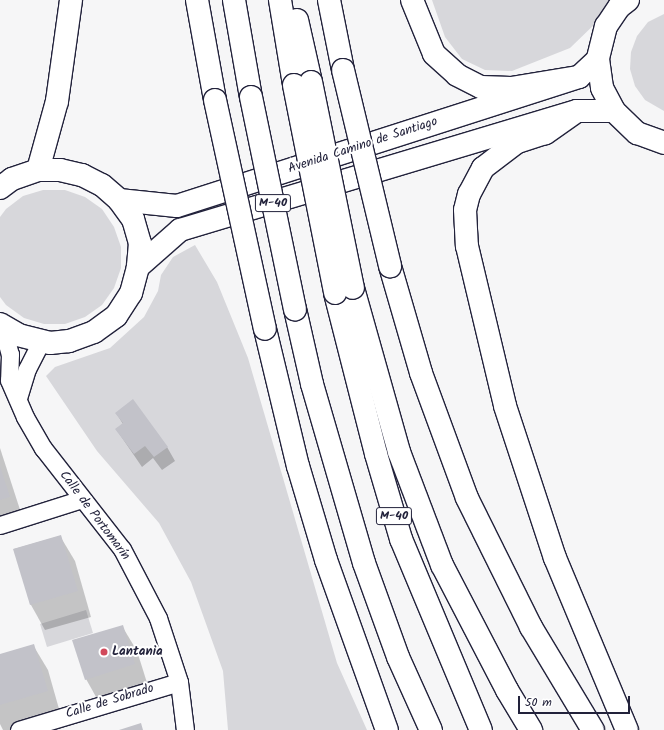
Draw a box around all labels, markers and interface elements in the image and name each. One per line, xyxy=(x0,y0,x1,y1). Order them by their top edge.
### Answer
street label: Avenida Camino de Santiago xyxy=(286,114,440,178)
road number: M-40 xyxy=(254,193,292,213)
street label: Calle de Portomarín xyxy=(55,468,133,564)
road number: M-40 xyxy=(375,506,413,526)
place label: Lantania xyxy=(112,644,163,660)
marker: Lantania xyxy=(99,647,109,657)
street label: Calle de Sobrado xyxy=(64,681,156,723)
scale bar xyxy=(520,688,632,714)
text: 50 m xyxy=(525,693,552,712)

